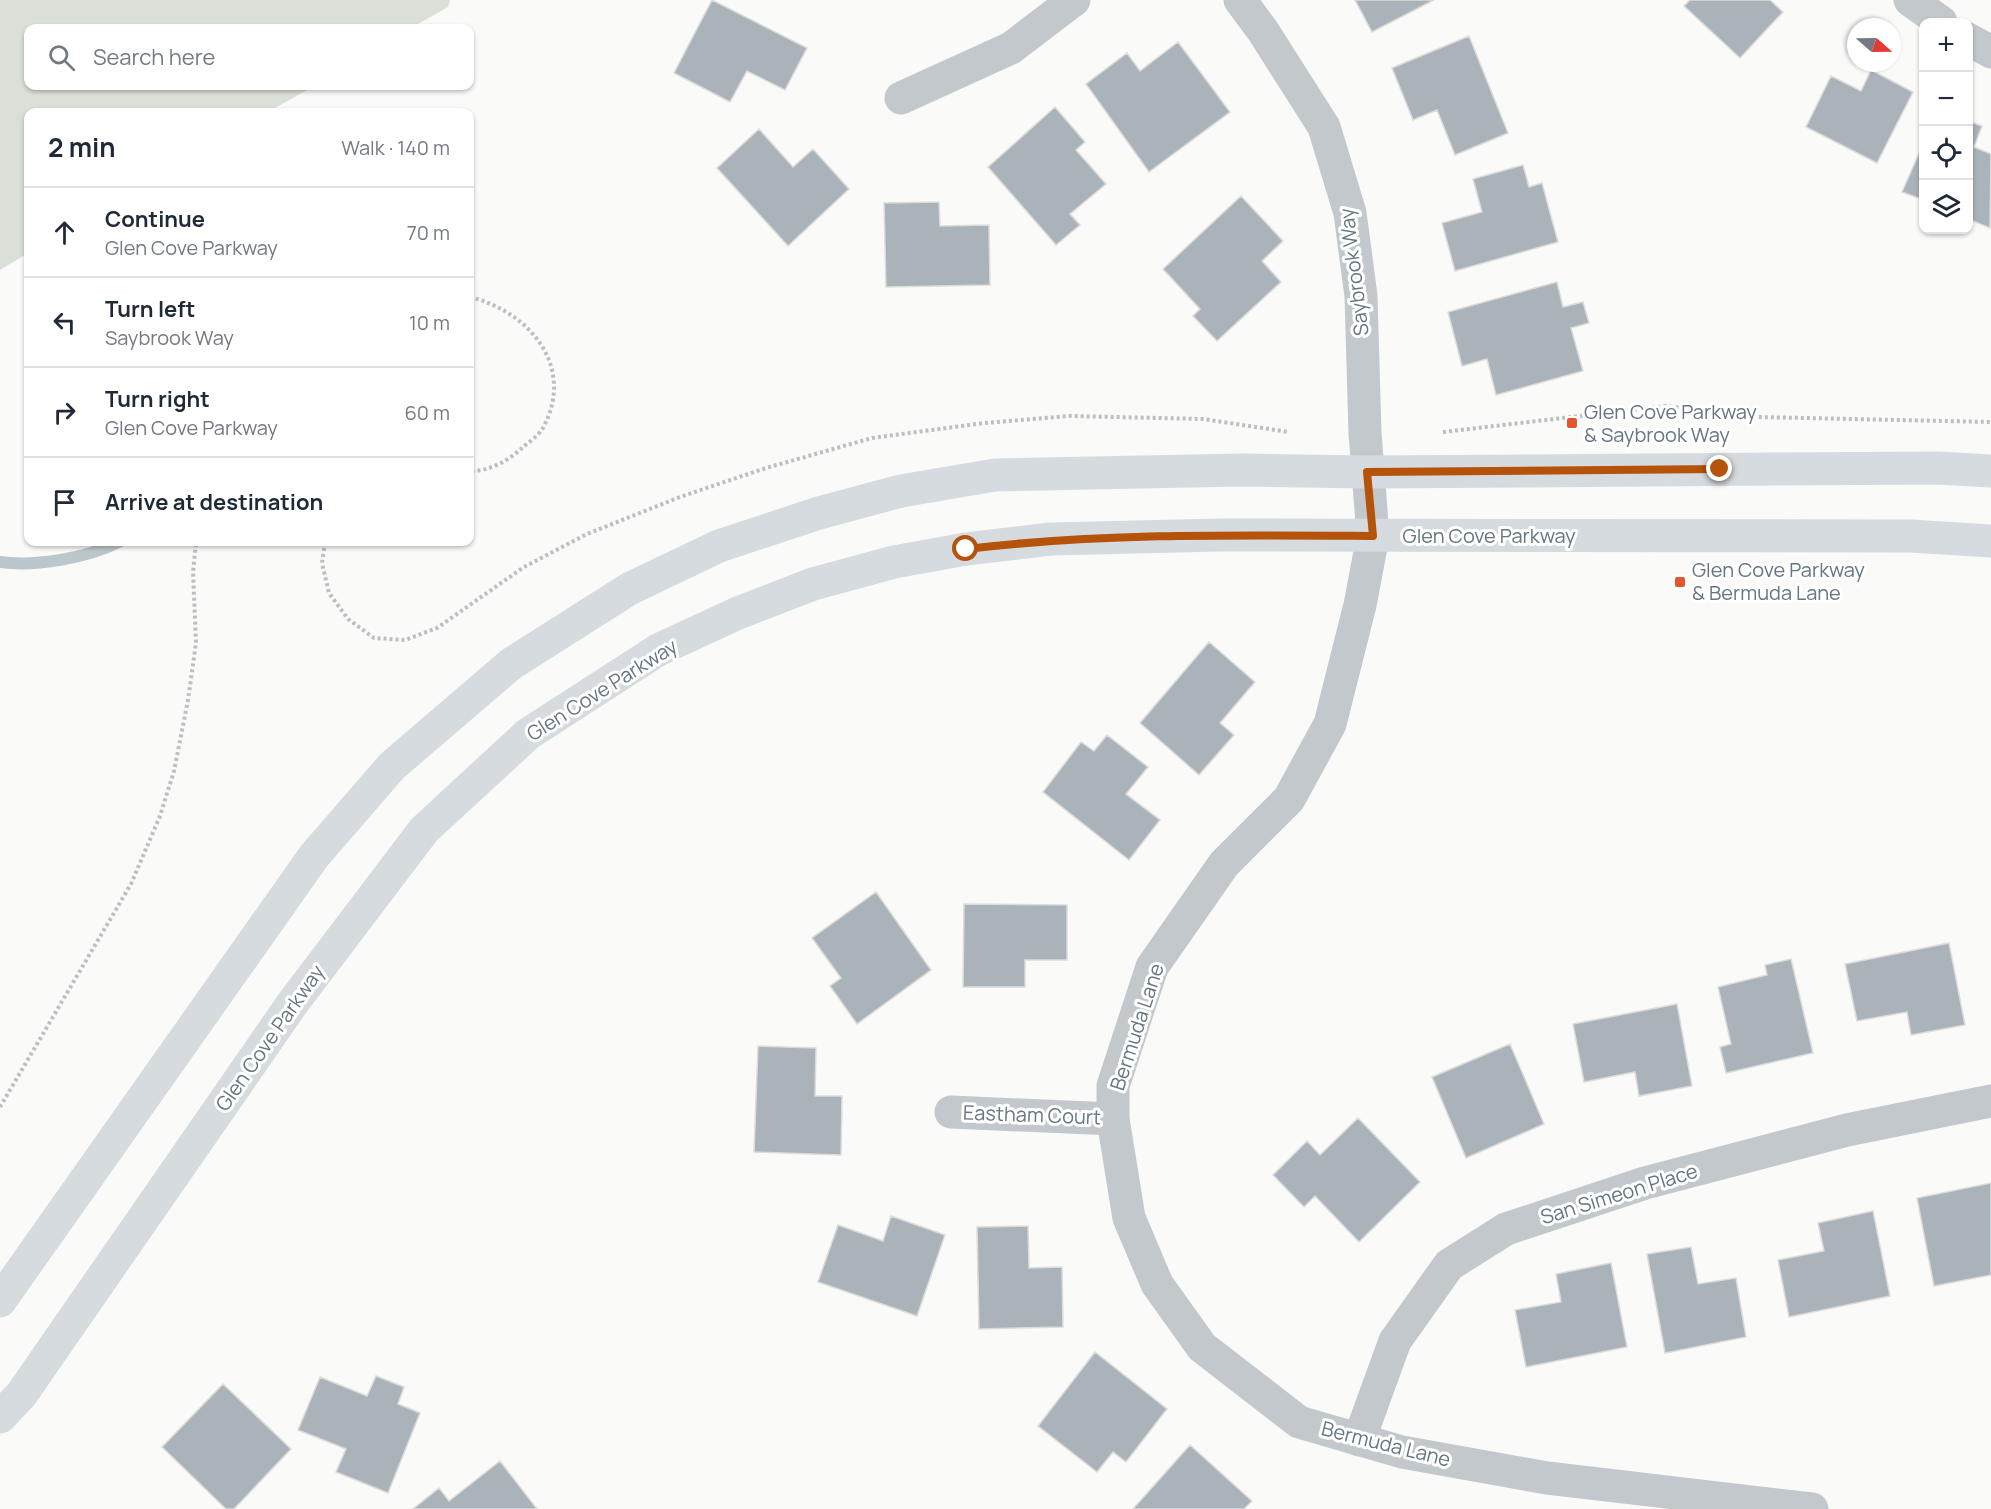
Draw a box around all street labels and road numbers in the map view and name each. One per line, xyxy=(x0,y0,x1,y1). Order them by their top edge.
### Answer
street label: Saybrook Way xyxy=(1332,206,1375,338)
street label: Glen Cove Parkway xyxy=(1403,522,1576,549)
street label: Glen Cove Parkway xyxy=(521,632,683,747)
street label: Glen Cove Parkway xyxy=(209,959,330,1116)
street label: Bermuda Lane xyxy=(1103,960,1170,1094)
street label: Eastham Court xyxy=(962,1099,1102,1130)
street label: San Simeon Place xyxy=(1537,1157,1701,1230)
street label: Bermuda Lane xyxy=(1319,1414,1453,1473)

